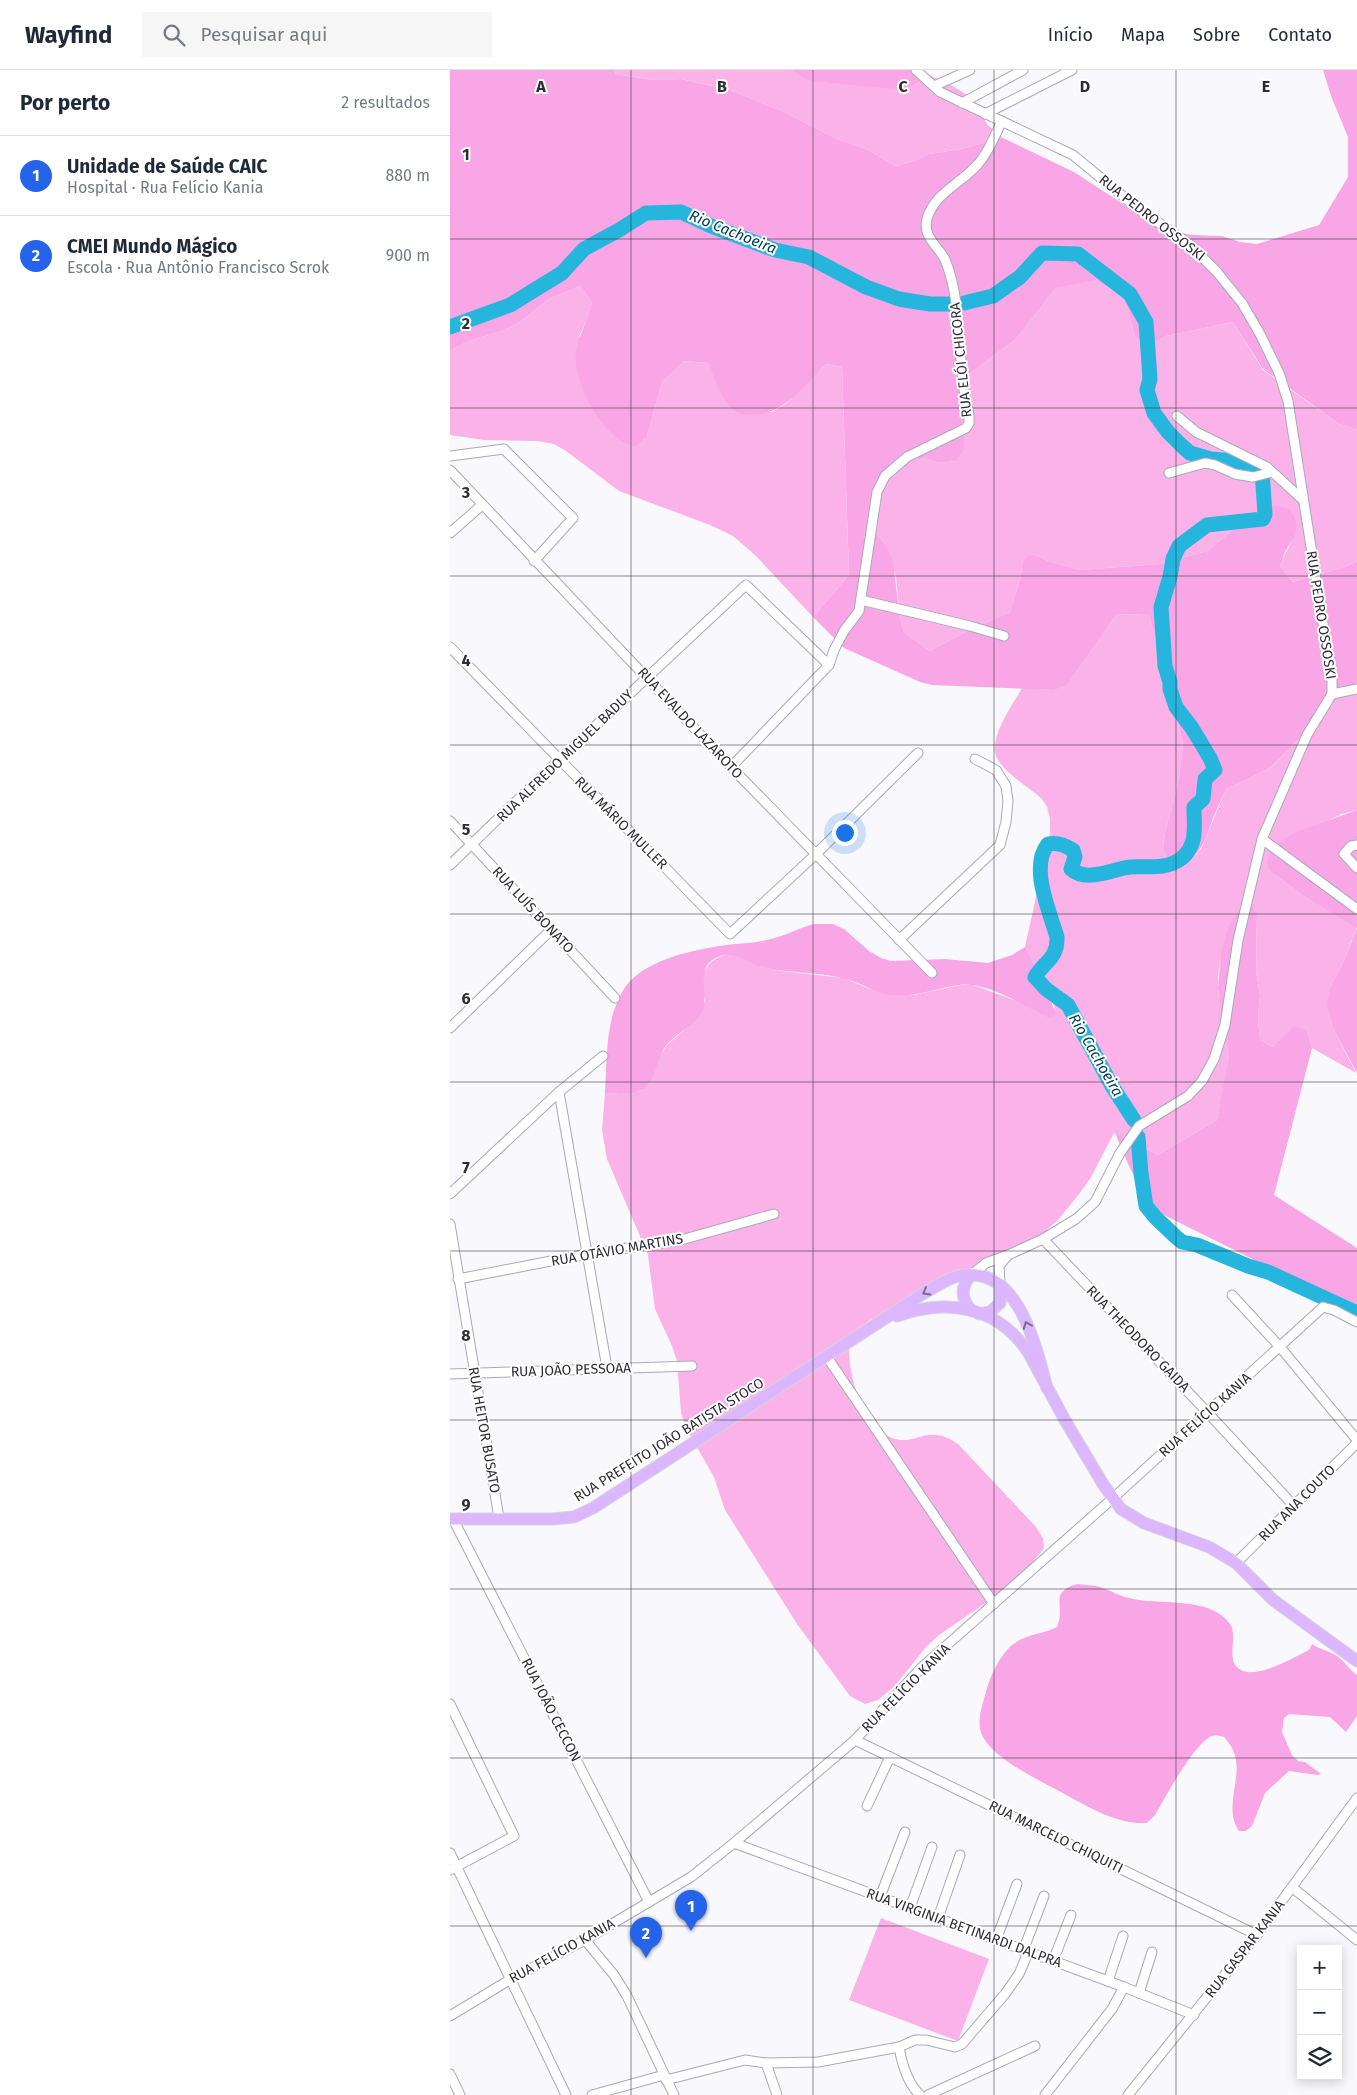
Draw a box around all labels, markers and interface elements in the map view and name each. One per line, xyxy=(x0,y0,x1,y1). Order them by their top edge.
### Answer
search box xyxy=(142,12,492,57)
text: Wayfind xyxy=(25,21,112,49)
icon: search xyxy=(160,21,188,49)
text: Pesquisar aqui xyxy=(200,23,327,46)
text: Início xyxy=(1048,24,1093,46)
text: Mapa xyxy=(1121,24,1165,46)
text: Sobre xyxy=(1193,24,1240,46)
text: Contato xyxy=(1268,24,1332,46)
text: A xyxy=(535,77,546,96)
text: B xyxy=(717,77,727,96)
text: C xyxy=(898,77,908,96)
text: D xyxy=(1080,77,1090,96)
text: E xyxy=(1262,77,1270,96)
text: Por perto xyxy=(20,90,110,116)
text: 2 resultados xyxy=(341,93,430,112)
text: 1 xyxy=(462,145,470,164)
text: Unidade de Saúde CAIC xyxy=(67,155,267,178)
text: 1 xyxy=(32,166,40,185)
text: 880 m xyxy=(385,166,430,185)
street label: RUA PEDRO OSSOSKI xyxy=(1096,171,1208,265)
text: Hospital · Rua Felício Kania xyxy=(67,178,263,197)
water label: Rio Cachoeira xyxy=(687,206,779,258)
text: CMEI Mundo Mágico xyxy=(67,235,237,258)
text: 2 xyxy=(32,246,40,265)
text: 900 m xyxy=(386,246,430,265)
text: Escola · Rua Antônio Francisco Scrok xyxy=(67,258,329,277)
street label: RUA ELÓI CHICORA xyxy=(945,302,976,419)
text: 2 xyxy=(462,314,470,333)
text: 3 xyxy=(461,483,470,502)
street label: RUA PEDRO OSSOSKI xyxy=(1302,549,1340,681)
text: 4 xyxy=(461,651,471,670)
street label: RUA EVALDO LAZAROTO xyxy=(634,664,746,782)
street label: RUA ALFREDO MIGUEL BADUY xyxy=(493,686,637,826)
street label: RUA MÁRIO MULLER xyxy=(571,772,672,873)
text: 5 xyxy=(462,820,471,839)
your location xyxy=(832,820,858,846)
street label: RUA LUÍS BONATO xyxy=(489,863,578,957)
text: 6 xyxy=(461,989,471,1008)
water label: Rio Cachoeira xyxy=(1065,1010,1127,1100)
text: 7 xyxy=(462,1158,470,1177)
street label: RUA OTÁVIO MARTINS xyxy=(549,1229,685,1270)
street label: RUA THEODORO GAIDA xyxy=(1083,1282,1193,1396)
one-way arrow xyxy=(923,1286,932,1296)
one-way arrow xyxy=(1023,1321,1033,1330)
text: 8 xyxy=(461,1326,471,1345)
street label: RUA JOÃO PESSOAA xyxy=(510,1359,632,1381)
street label: RUA HEITOR BUSATO xyxy=(465,1365,503,1495)
street label: RUA FELÍCIO KANIA xyxy=(1155,1368,1255,1461)
street label: RUA PREFEITO JOÃO BATISTA STOCO xyxy=(571,1374,767,1506)
street label: RUA ANA COUTO xyxy=(1255,1461,1339,1545)
text: 9 xyxy=(462,1495,471,1514)
street label: RUA FELÍCIO KANIA xyxy=(858,1640,954,1736)
street label: RUA JOÃO CECCON xyxy=(518,1655,584,1765)
street label: RUA MARCELO CHIQUITI xyxy=(986,1797,1126,1877)
street label: RUA VIRGINIA BETINARDI DALPRA xyxy=(864,1885,1064,1971)
pin: 1 xyxy=(675,1890,707,1931)
street label: RUA GASPAR KANIA xyxy=(1202,1897,1288,2001)
street label: RUA FELÍCIO KANIA xyxy=(506,1914,618,1987)
pin: 2 xyxy=(630,1917,662,1958)
map controls xyxy=(1297,1945,1342,2080)
button: + xyxy=(1297,1945,1342,1990)
button: − xyxy=(1297,1990,1342,2035)
button: layers xyxy=(1297,2035,1342,2080)

